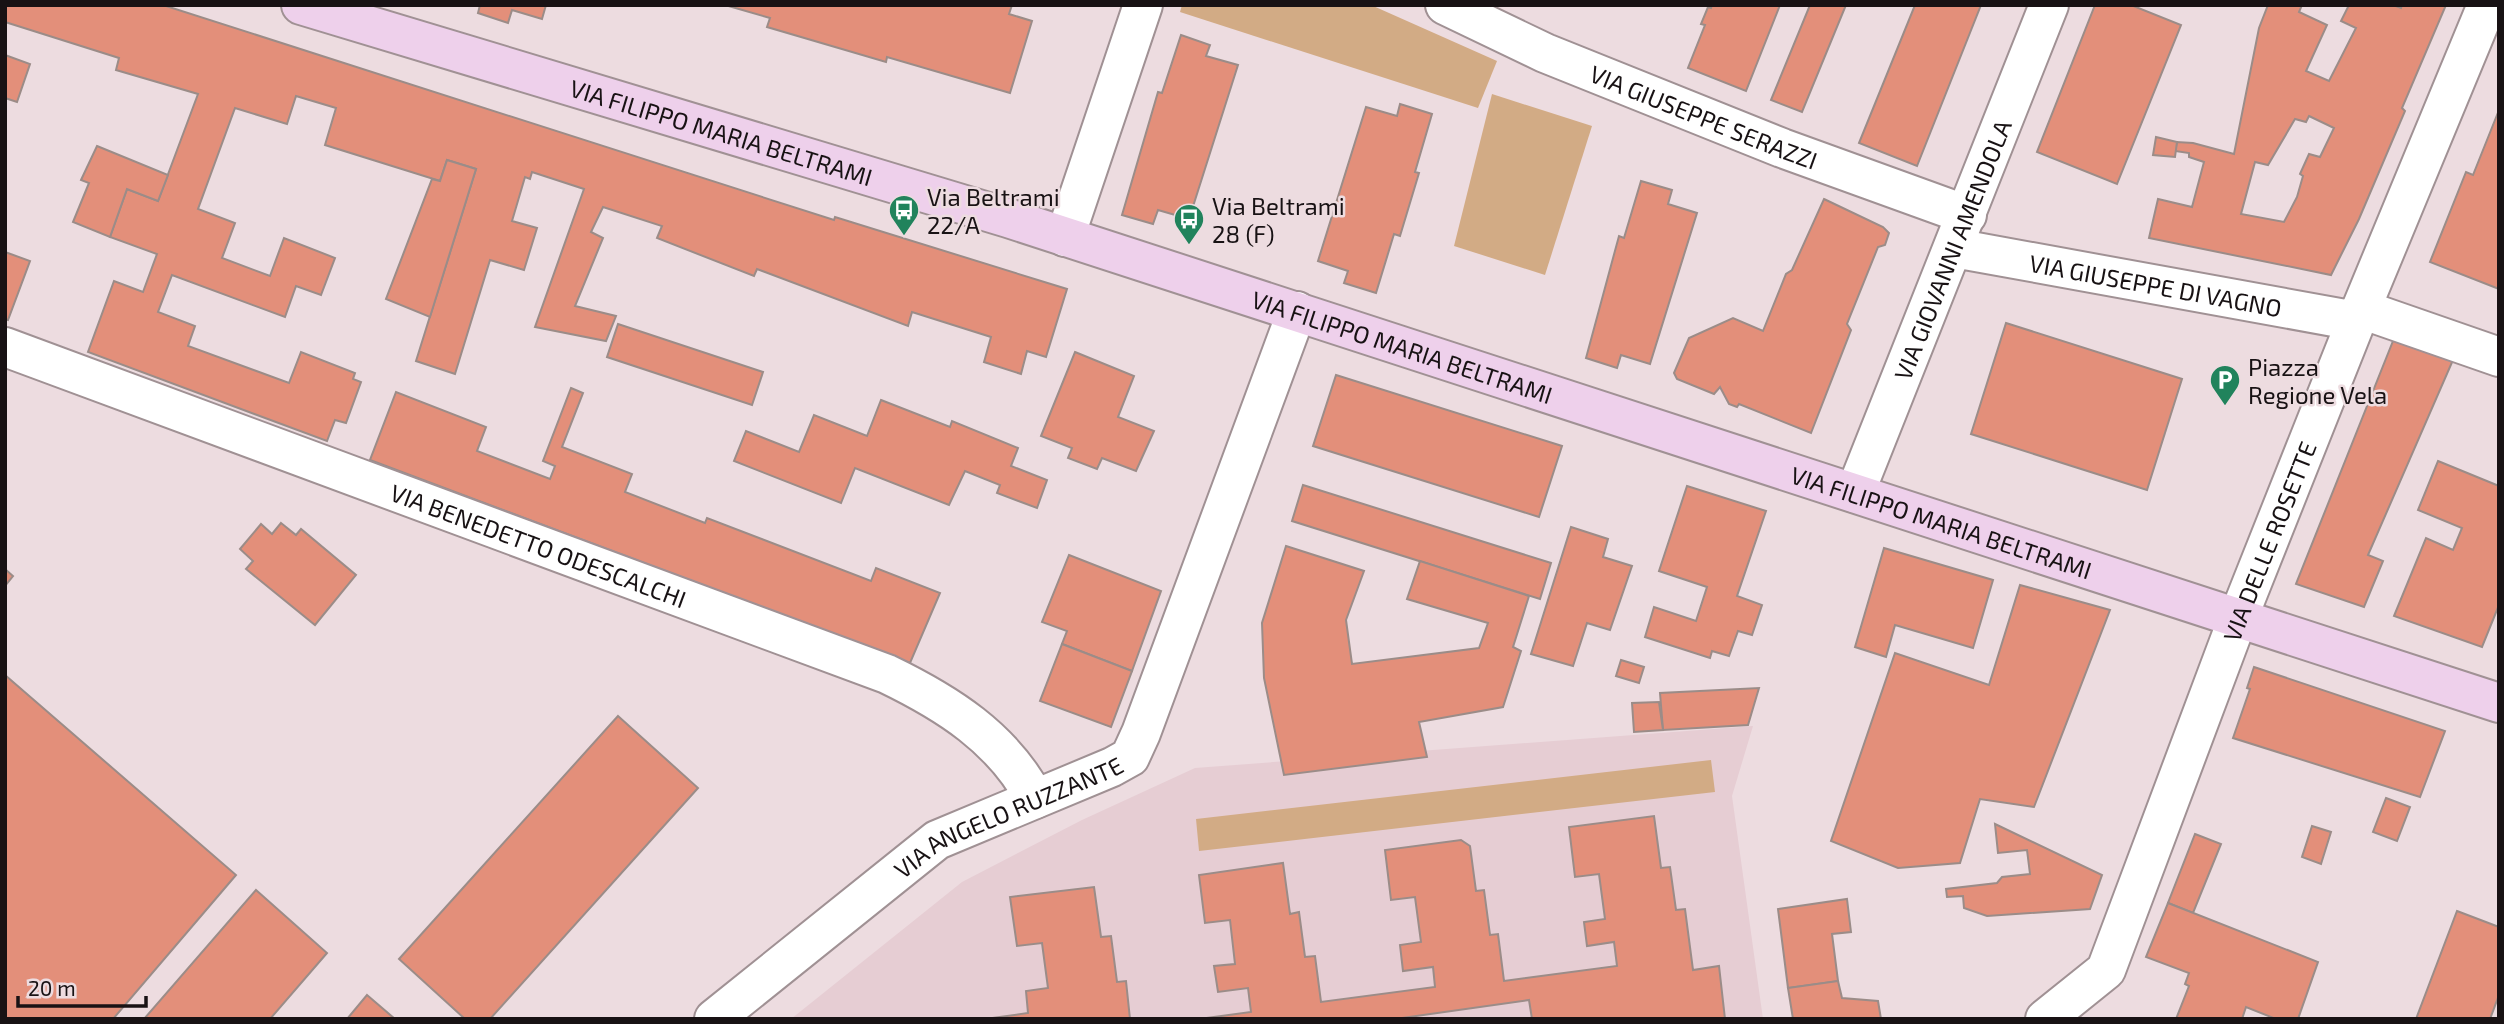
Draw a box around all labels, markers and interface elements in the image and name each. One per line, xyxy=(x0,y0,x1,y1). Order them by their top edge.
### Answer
street label: VIA GIUSEPPE SERAZZI xyxy=(1586,58,1822,174)
street label: VIA FILIPPO MARIA BELTRAMI xyxy=(567,72,876,191)
street label: VIA GIOVANNI AMENDOLA xyxy=(1887,115,2016,384)
place label: Via Beltrami 22/A xyxy=(927,182,1060,239)
place label: Via Beltrami 28 (F) xyxy=(1212,191,1345,248)
bus stop icon: Via Beltrami 22/A xyxy=(887,193,921,237)
bus stop icon: Via Beltrami 28 (F) xyxy=(1172,202,1206,246)
street label: VIA GIUSEPPE DI VAGNO xyxy=(2027,248,2284,322)
street label: VIA FILIPPO MARIA BELTRAMI xyxy=(1248,284,1556,409)
place label: Piazza Regione Vela xyxy=(2248,352,2387,409)
parking icon: Piazza Regione Vela xyxy=(2208,363,2242,407)
street label: VIA DELLE ROSETTE xyxy=(2216,437,2321,645)
street label: VIA FILIPPO MARIA BELTRAMI xyxy=(1787,459,2095,584)
street label: VIA BENEDETTO ODESCALCHI xyxy=(387,477,690,613)
street label: VIA ANGELO RUZZANTE xyxy=(888,749,1128,884)
scale bar xyxy=(18,964,145,1008)
text: 20 m xyxy=(28,975,76,1000)

